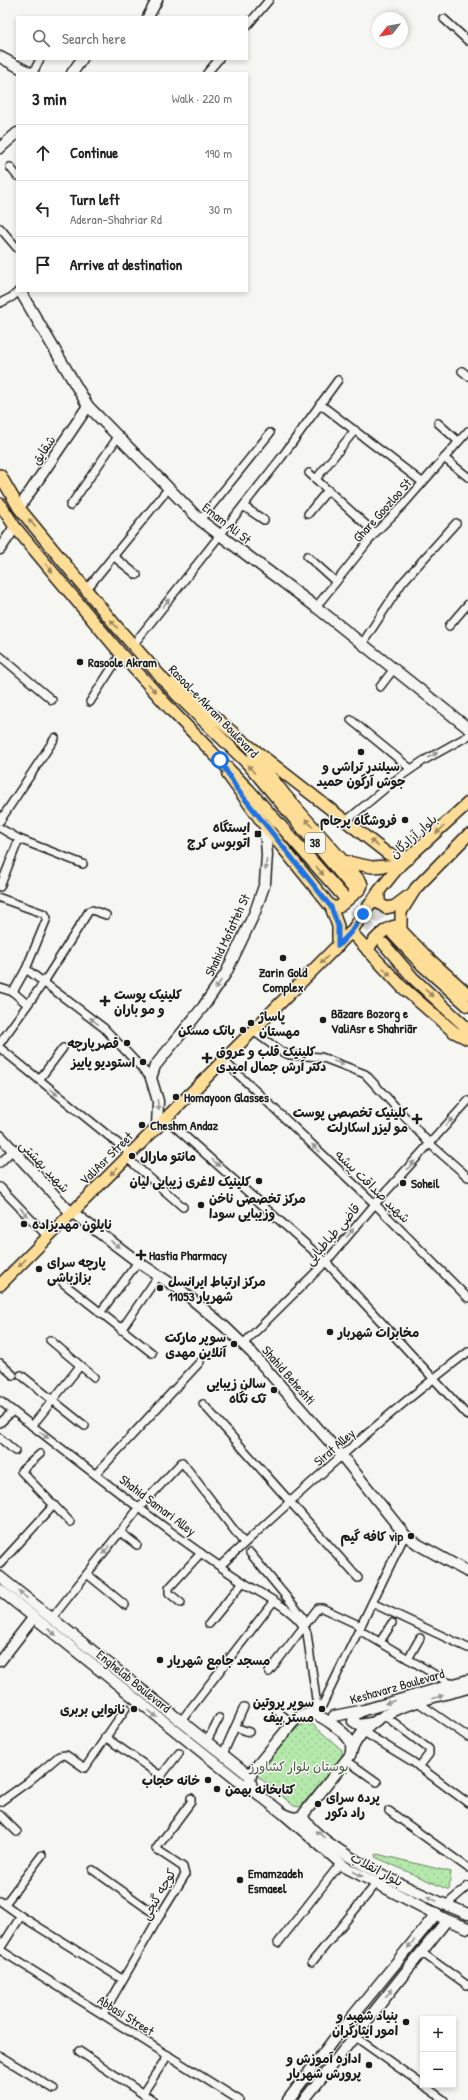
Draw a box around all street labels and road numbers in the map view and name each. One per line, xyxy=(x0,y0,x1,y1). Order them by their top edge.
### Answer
street label: شقایق xyxy=(27,432,59,468)
street label: Ghare Goozloo St xyxy=(349,474,416,546)
street label: Emam Ali St xyxy=(199,498,256,548)
street label: Rasool-e Akram Boulevard xyxy=(165,660,263,762)
street label: بلوار آزادگان xyxy=(385,810,441,862)
road number: 38 xyxy=(305,833,325,853)
street label: Shahid Mofatteh St xyxy=(200,891,254,979)
street label: ValiAsr Street xyxy=(75,1127,137,1189)
street label: شهید بهشتی xyxy=(15,1136,74,1197)
street label: شهید صداقت پیشه xyxy=(332,1145,414,1227)
street label: قاضی طباطبایی xyxy=(300,1199,365,1269)
street label: Shahid Beheshti xyxy=(258,1341,320,1409)
street label: Sirat Alley xyxy=(310,1424,359,1470)
street label: Shahid Samari Alley xyxy=(116,1470,200,1540)
street label: Enghelab Boulevard xyxy=(93,1645,175,1717)
street label: Keshavarz Boulevard xyxy=(348,1664,446,1708)
street label: بلوار انقلاب xyxy=(348,1848,406,1890)
street label: کوچه گنجی xyxy=(136,1865,181,1923)
street label: Abbasi Street xyxy=(94,1991,158,2040)

